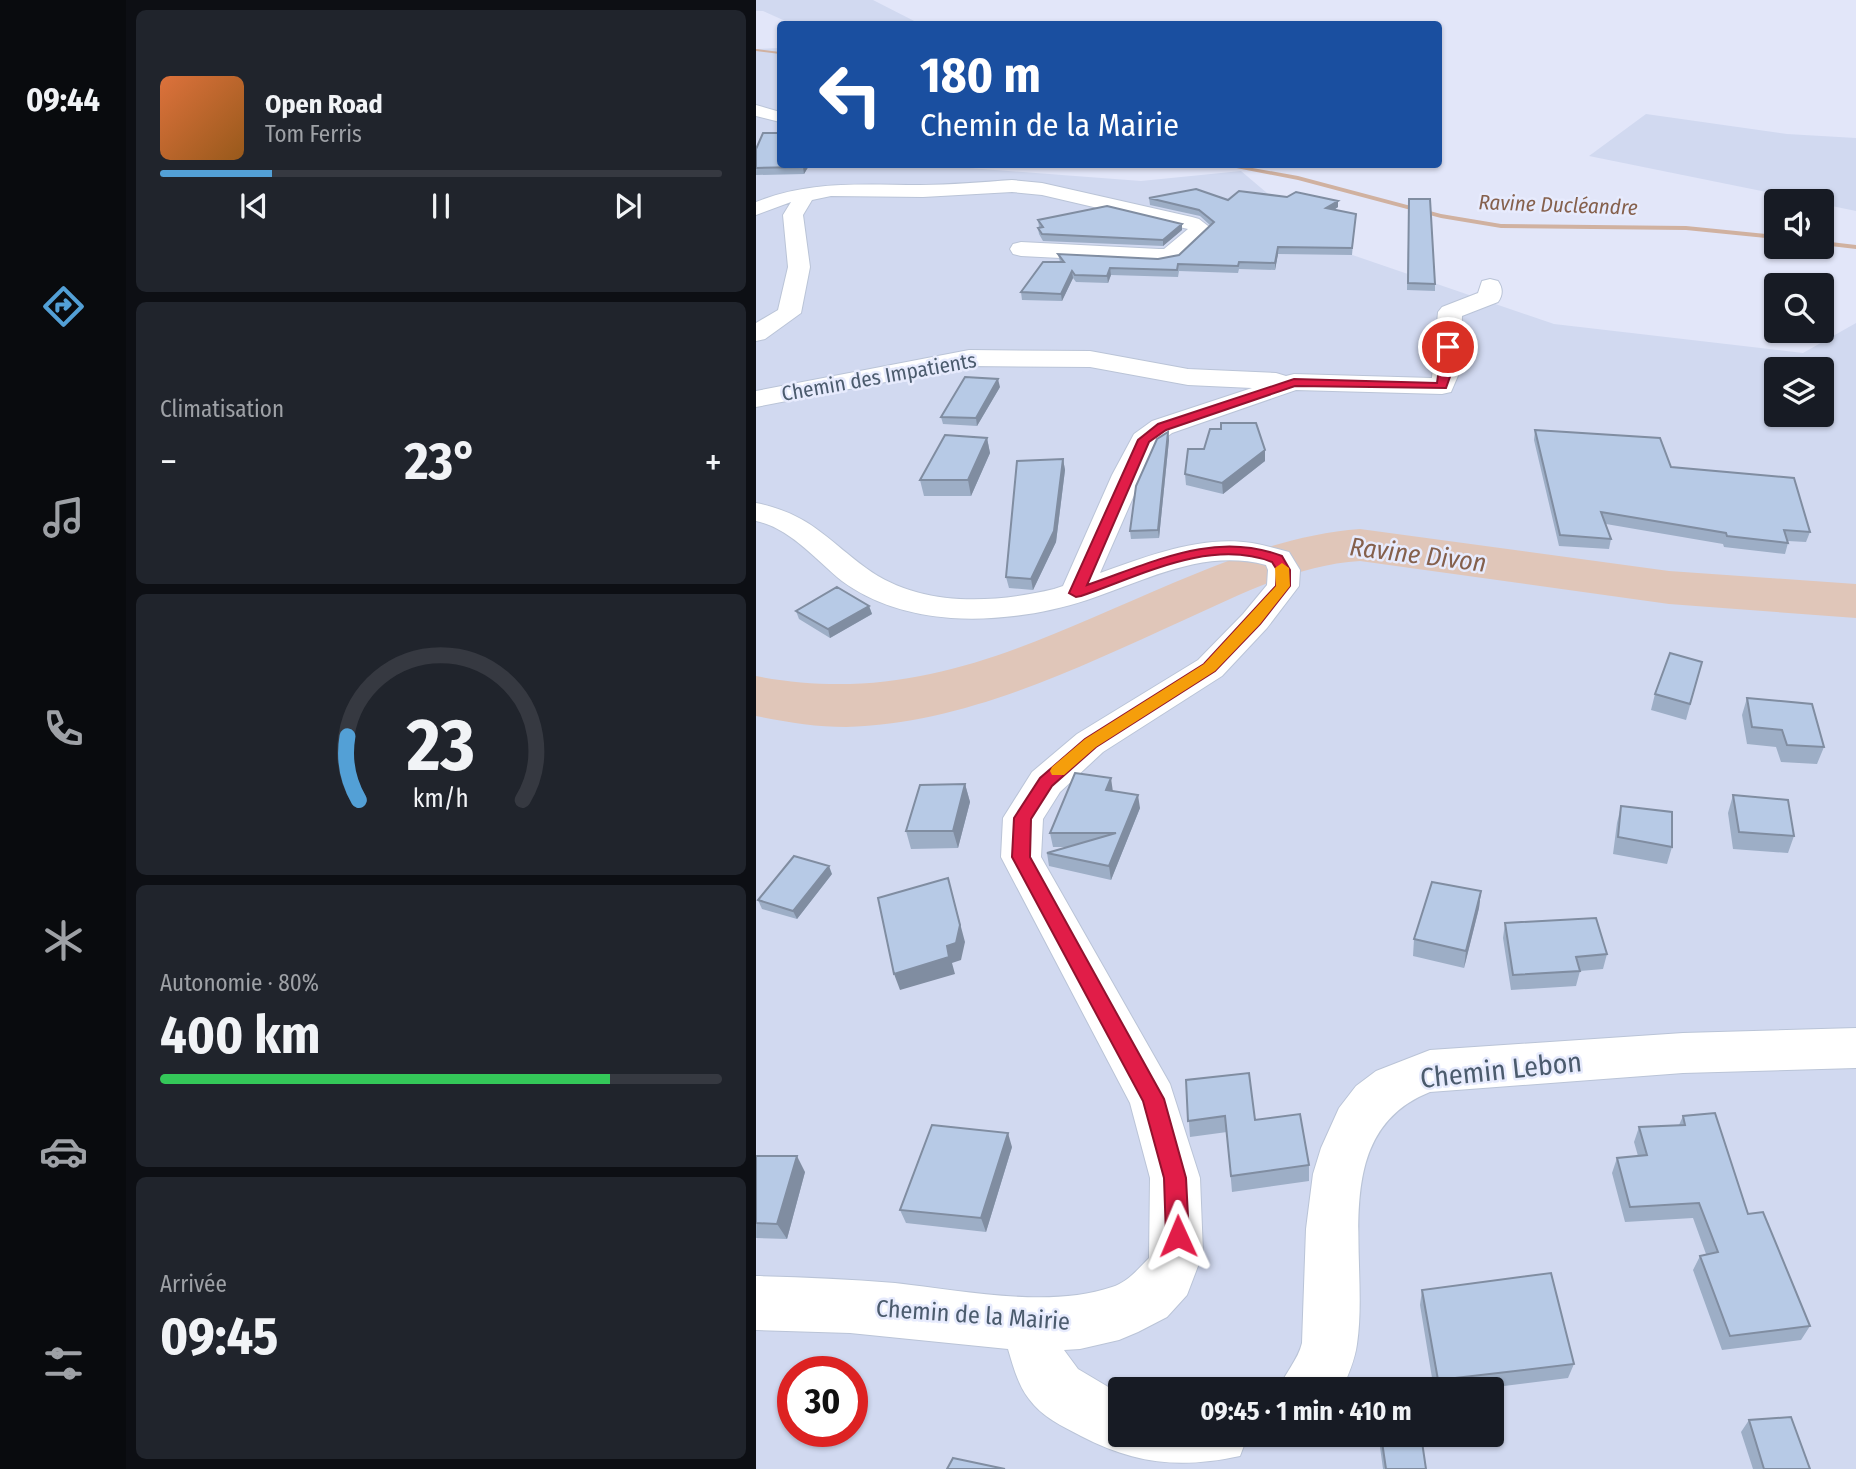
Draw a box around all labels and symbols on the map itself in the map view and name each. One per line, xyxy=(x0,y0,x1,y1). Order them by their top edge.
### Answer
water label: Ravine Ducléandre xyxy=(1478,189,1638,221)
pin xyxy=(1418,317,1478,377)
street label: Chemin des Impatients xyxy=(780,347,978,407)
water label: Ravine Divon xyxy=(1348,531,1488,579)
street label: Chemin Lebon xyxy=(1418,1045,1584,1095)
position arrow xyxy=(1141,1199,1215,1273)
street label: Chemin de la Mairie xyxy=(875,1294,1071,1336)
speed limit sign: 30 xyxy=(777,1356,868,1447)

